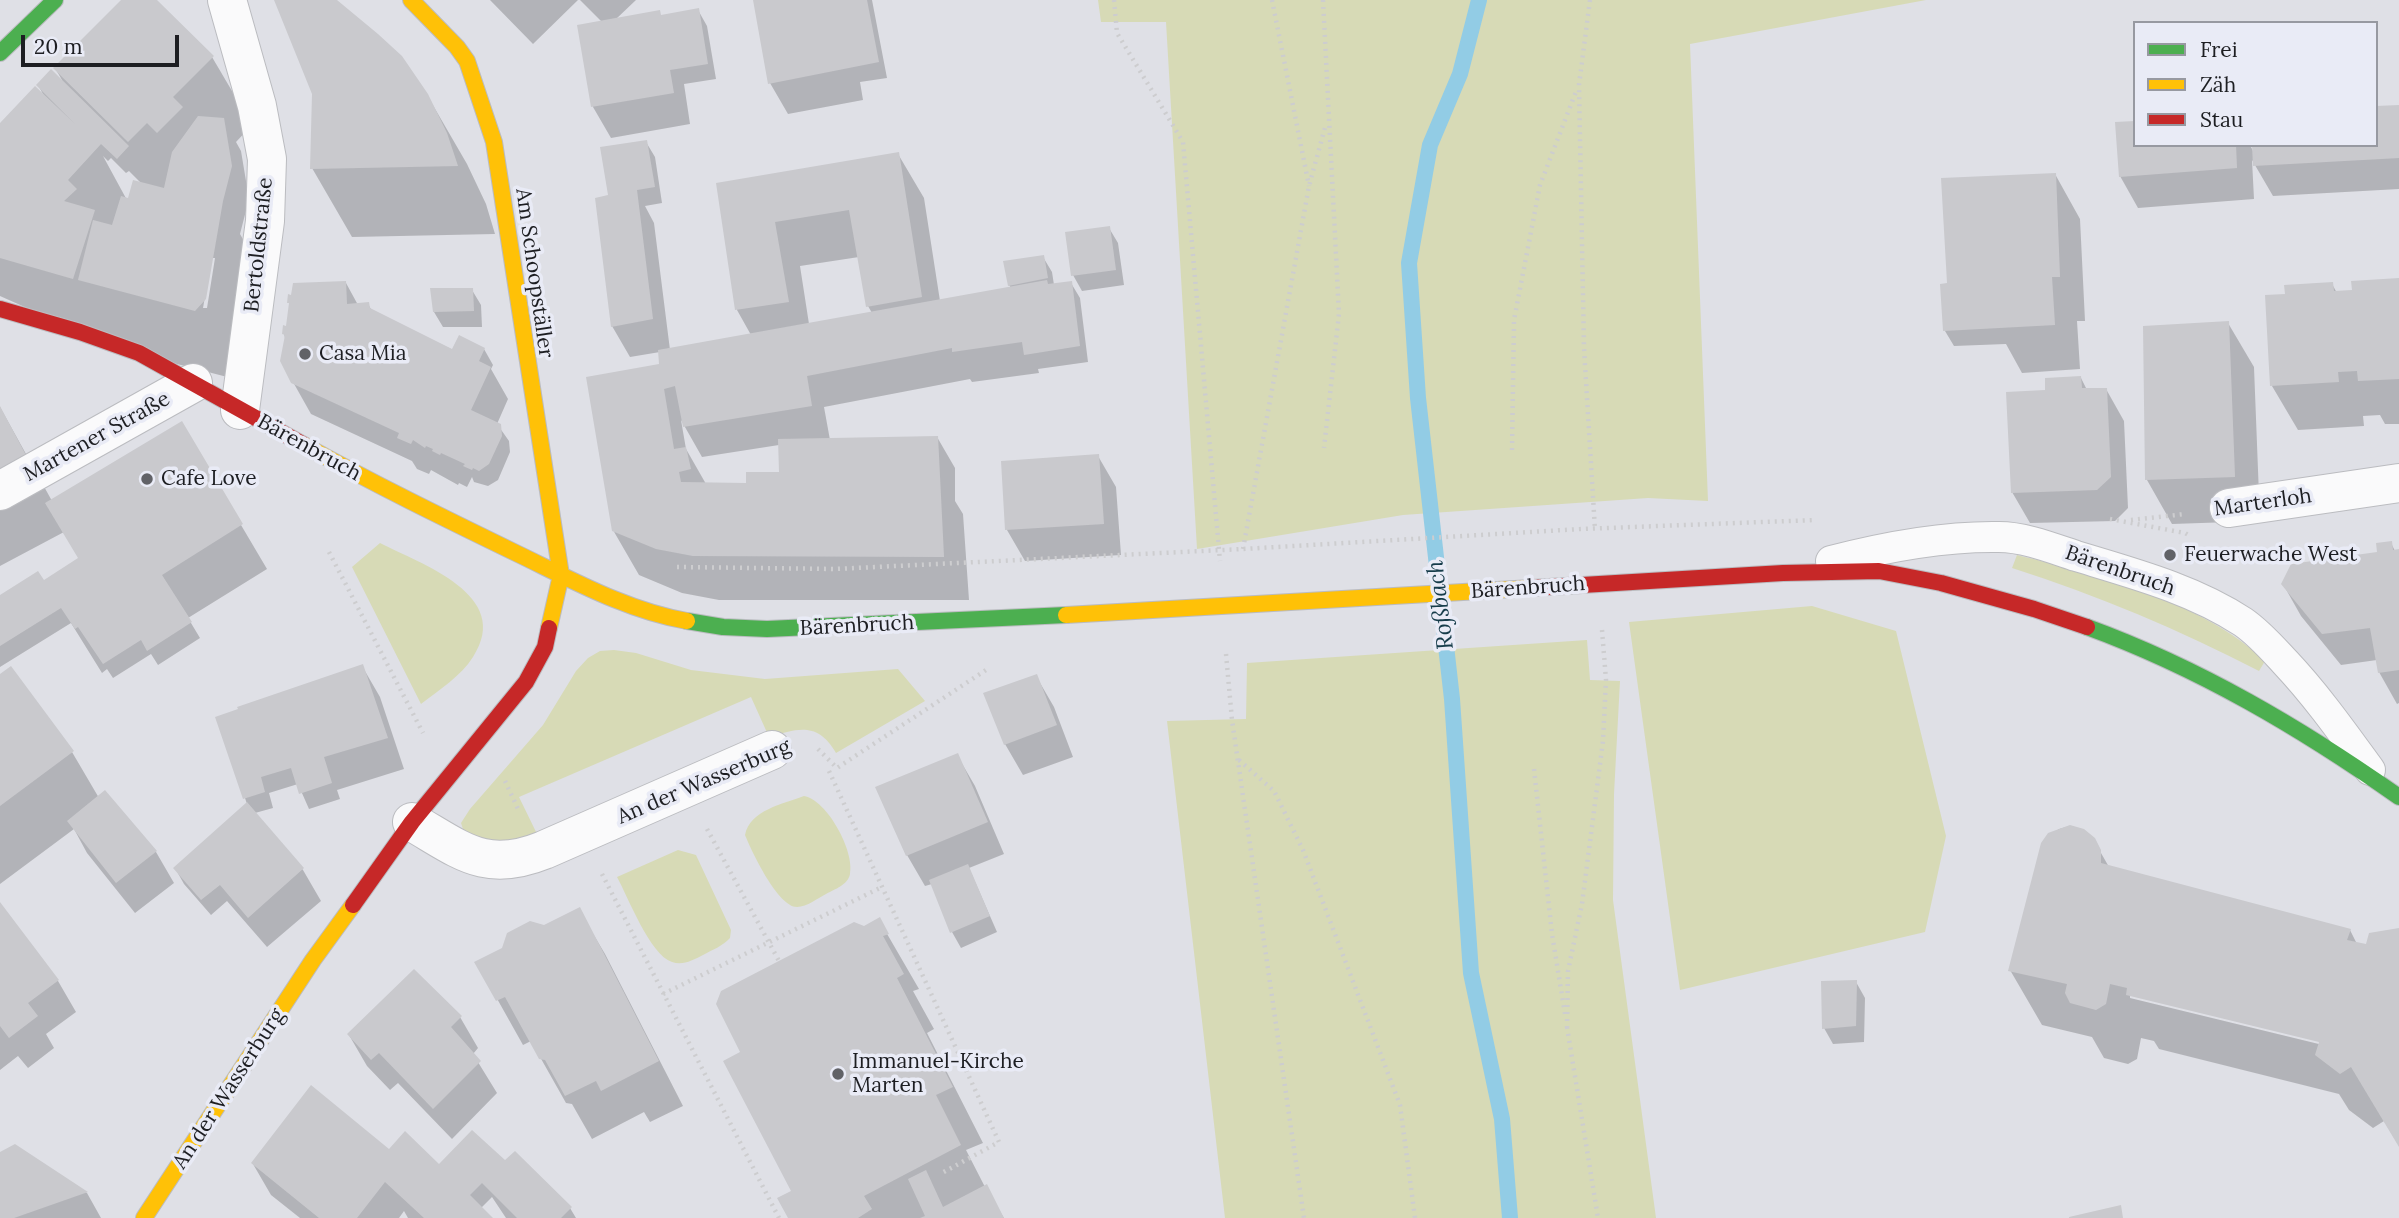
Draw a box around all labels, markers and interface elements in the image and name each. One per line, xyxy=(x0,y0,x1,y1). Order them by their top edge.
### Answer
scale bar xyxy=(24,21,182,65)
legend xyxy=(2133,21,2378,147)
text: 20 m xyxy=(34,33,83,60)
text: Frei xyxy=(2200,36,2238,63)
text: Zäh xyxy=(2200,71,2236,98)
text: Stau xyxy=(2200,106,2243,133)
street label: Bertoldstraße xyxy=(239,176,279,314)
street label: Am Schoopställer xyxy=(510,187,558,359)
place label: Casa Mia xyxy=(319,341,407,367)
marker: Casa Mia xyxy=(297,346,313,362)
street label: Martener Straße xyxy=(20,386,174,488)
street label: Bärenbruch xyxy=(253,409,365,487)
place label: Cafe Love xyxy=(161,466,257,492)
marker: Cafe Love xyxy=(139,471,155,487)
street label: Marterloh xyxy=(2213,484,2313,522)
street label: Bärenbruch xyxy=(2062,540,2178,602)
place label: Feuerwache West xyxy=(2184,542,2357,568)
marker: Feuerwache West xyxy=(2162,547,2178,563)
water label: Roßbach xyxy=(1422,559,1460,651)
street label: Bärenbruch xyxy=(1470,571,1586,605)
street label: Bärenbruch xyxy=(799,610,915,642)
street label: An der Wasserburg xyxy=(613,734,795,830)
street label: An der Wasserburg xyxy=(168,1004,290,1174)
place label: Immanuel-Kirche Marten xyxy=(852,1049,1024,1099)
marker: Immanuel-Kirche Marten xyxy=(830,1066,846,1082)

